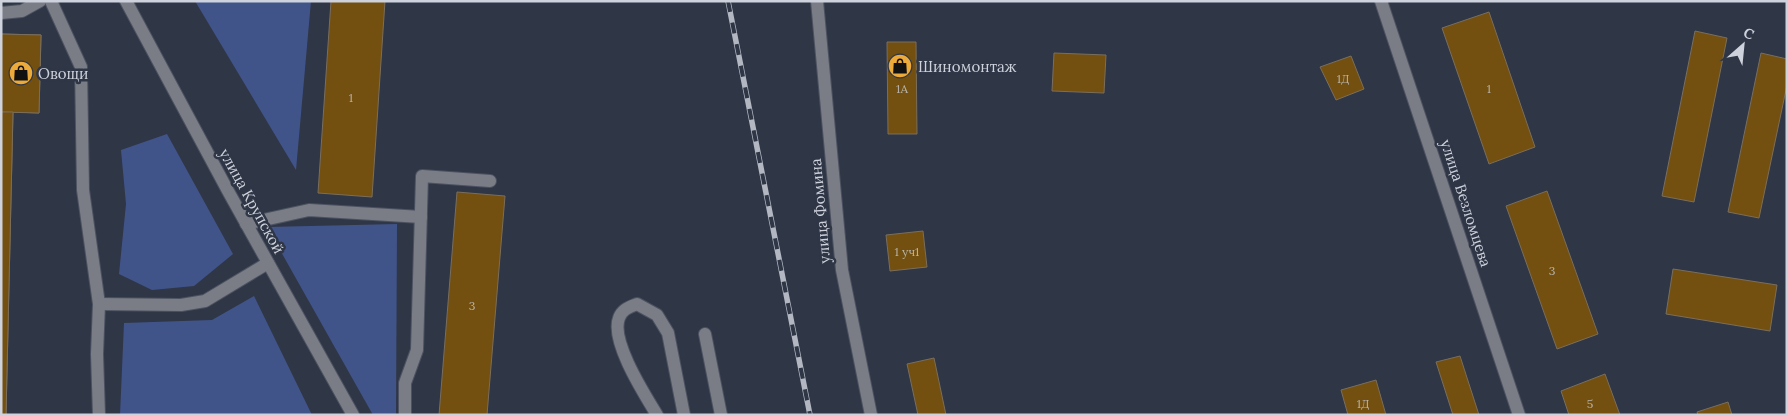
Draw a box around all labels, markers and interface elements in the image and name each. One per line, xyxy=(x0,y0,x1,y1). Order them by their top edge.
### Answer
north arrow xyxy=(1718,20,1768,70)
text: С xyxy=(1741,23,1758,44)
shop icon: Шиномонтаж xyxy=(887,53,913,79)
place label: Шиномонтаж xyxy=(918,57,1017,76)
shop icon: Овощи xyxy=(8,60,34,86)
place label: Овощи xyxy=(38,64,88,83)
house number: 1Д xyxy=(1337,71,1349,86)
house number: 1А xyxy=(896,81,908,96)
house number: 1 xyxy=(1487,81,1491,96)
house number: 1 xyxy=(349,90,353,105)
street label: улица Везломцева xyxy=(1436,137,1496,269)
street label: улица Крупской xyxy=(215,145,289,257)
street label: улица Фомина xyxy=(806,157,834,264)
house number: 1 уч1 xyxy=(895,244,919,259)
house number: 3 xyxy=(1549,263,1556,278)
house number: 3 xyxy=(469,298,476,313)
house number: 1Д xyxy=(1357,396,1369,411)
house number: 5 xyxy=(1587,396,1593,411)

